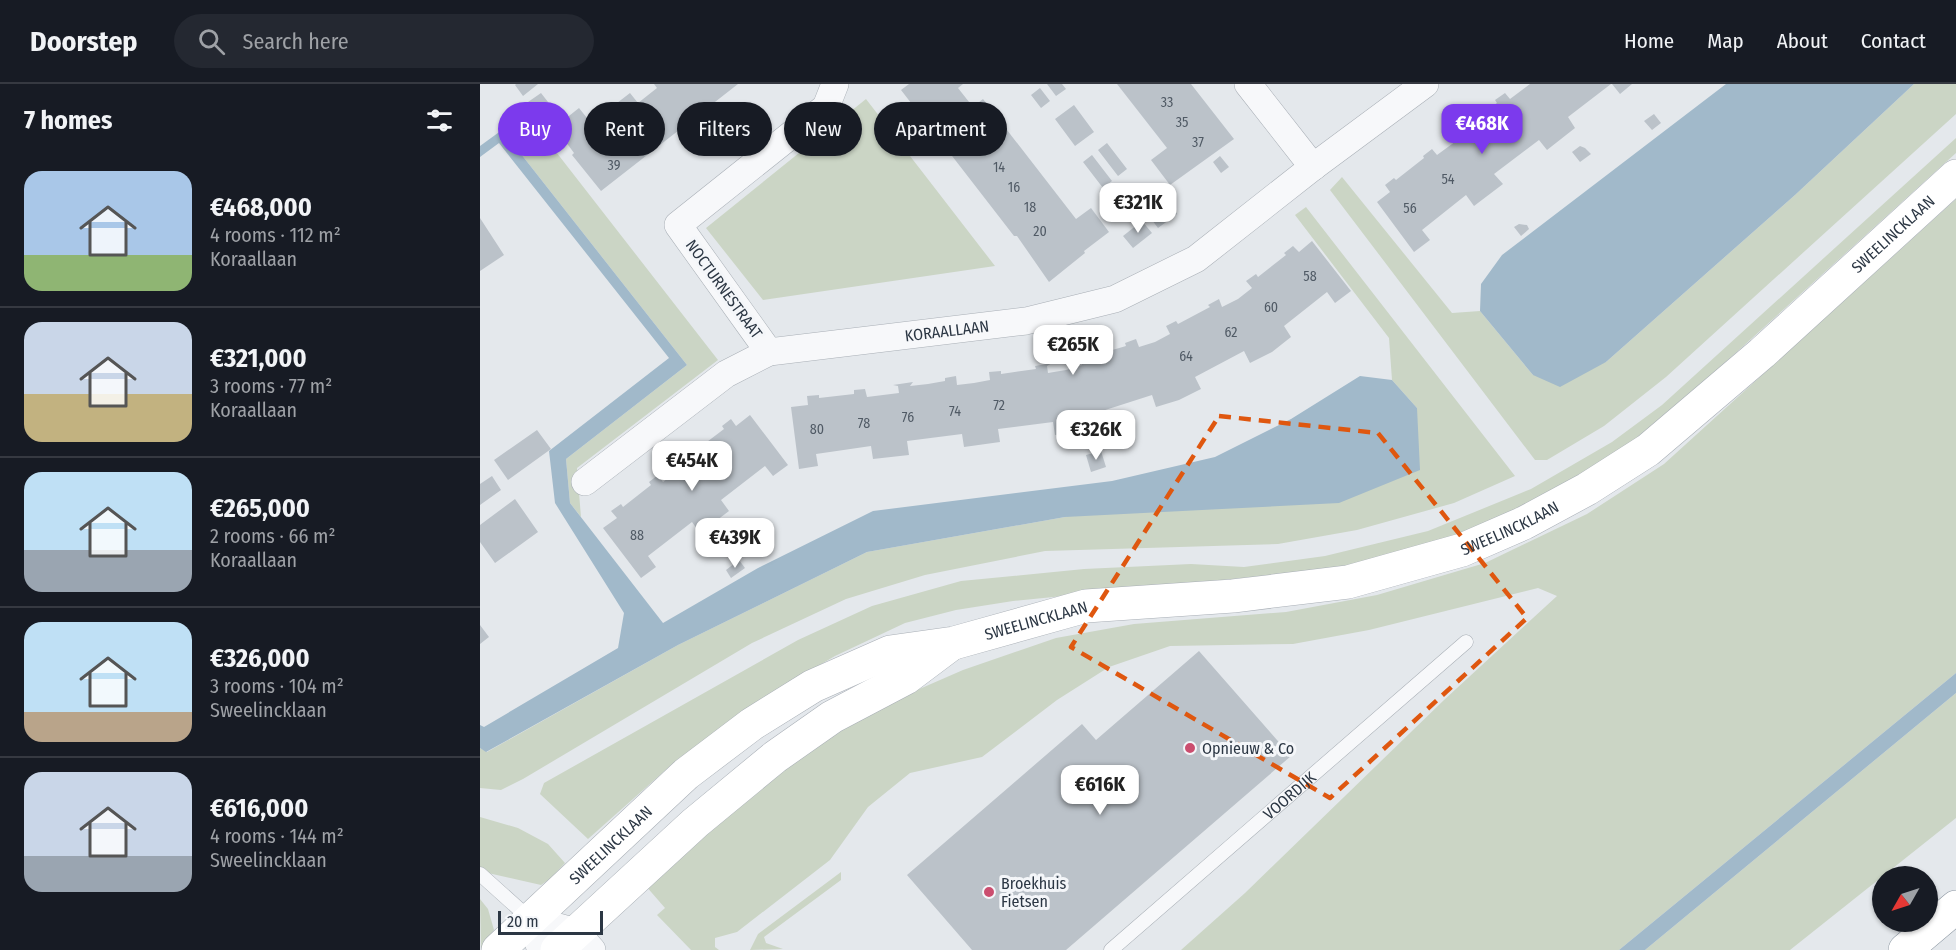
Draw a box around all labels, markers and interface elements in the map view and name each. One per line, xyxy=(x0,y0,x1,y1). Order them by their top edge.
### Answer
search box xyxy=(174,14,594,68)
text: Doorstep xyxy=(30,25,138,58)
icon: search xyxy=(195,25,228,58)
text: Search here xyxy=(243,28,349,55)
text: Home xyxy=(1624,28,1674,54)
text: Map xyxy=(1707,28,1744,54)
text: About xyxy=(1777,28,1828,54)
text: Contact xyxy=(1861,28,1926,54)
house number: 33 xyxy=(1161,94,1173,111)
chip: Buy xyxy=(498,102,572,156)
chip: Rent xyxy=(584,102,665,156)
chip: Filters xyxy=(677,102,772,156)
chip: New xyxy=(784,102,862,156)
chip: Apartment xyxy=(874,102,1007,156)
icon: filters xyxy=(423,104,456,137)
pin: €468K xyxy=(1440,104,1524,155)
text: 7 homes xyxy=(24,105,112,136)
text: €468K xyxy=(1456,111,1509,135)
house number: 35 xyxy=(1176,114,1188,131)
house number: 37 xyxy=(1192,134,1204,151)
house number: 39 xyxy=(608,157,621,174)
house number: 14 xyxy=(993,159,1005,176)
house number: 54 xyxy=(1441,171,1455,188)
house number: 16 xyxy=(1008,179,1020,196)
pin: €321K xyxy=(1096,183,1180,234)
text: €321K xyxy=(1113,190,1163,214)
street label: SWEELINCKLAAN xyxy=(1847,191,1938,276)
text: €468,000 xyxy=(210,192,312,223)
icon: home xyxy=(72,195,144,267)
house number: 18 xyxy=(1024,199,1036,216)
house number: 56 xyxy=(1403,200,1417,217)
text: 4 rooms · 112 m² xyxy=(210,223,341,247)
house number: 20 xyxy=(1033,223,1047,240)
street label: NOCTURNESTRAAT xyxy=(682,236,767,343)
text: Koraallaan xyxy=(210,247,297,271)
house number: 58 xyxy=(1303,268,1317,285)
house number: 60 xyxy=(1264,299,1278,316)
street label: KORAALLAAN xyxy=(904,316,990,345)
house number: 62 xyxy=(1225,324,1238,341)
pin: €265K xyxy=(1031,325,1115,376)
text: €265K xyxy=(1047,332,1099,356)
text: €321,000 xyxy=(210,343,307,374)
icon: home xyxy=(72,346,144,418)
house number: 64 xyxy=(1179,348,1193,365)
text: 3 rooms · 77 m² xyxy=(210,374,332,398)
house number: 72 xyxy=(993,397,1005,414)
text: Koraallaan xyxy=(210,398,297,422)
house number: 74 xyxy=(949,403,961,420)
house number: 76 xyxy=(902,409,914,426)
pin: €326K xyxy=(1054,410,1138,461)
house number: 78 xyxy=(858,415,870,432)
text: €326K xyxy=(1070,417,1122,441)
house number: 80 xyxy=(810,421,824,438)
pin: €454K xyxy=(650,441,734,492)
text: €454K xyxy=(666,448,718,472)
text: €265,000 xyxy=(210,493,310,524)
icon: home xyxy=(72,496,144,568)
street label: SWEELINCKLAAN xyxy=(1458,497,1562,559)
pin: €439K xyxy=(693,518,777,569)
text: 2 rooms · 66 m² xyxy=(210,524,336,548)
text: €439K xyxy=(709,525,761,549)
house number: 88 xyxy=(630,527,644,544)
text: Koraallaan xyxy=(210,548,297,572)
street label: SWEELINCKLAAN xyxy=(982,597,1089,644)
text: €326,000 xyxy=(210,643,310,674)
icon: home xyxy=(72,646,144,718)
text: 3 rooms · 104 m² xyxy=(210,674,344,698)
text: Sweelincklaan xyxy=(210,698,327,722)
place label: Opnieuw & Co xyxy=(1202,739,1294,758)
marker: Opnieuw & Co xyxy=(1183,741,1197,755)
pin: €616K xyxy=(1058,765,1142,816)
street label: VOORDIJK xyxy=(1259,767,1320,823)
text: €616K xyxy=(1075,772,1125,796)
text: €616,000 xyxy=(210,793,308,824)
icon: home xyxy=(72,796,144,868)
street label: SWEELINCKLAAN xyxy=(565,802,656,888)
text: 4 rooms · 144 m² xyxy=(210,824,344,848)
text: Sweelincklaan xyxy=(210,848,327,872)
north arrow xyxy=(1872,866,1938,932)
map controls xyxy=(1872,866,1938,932)
place label: Broekhuis Fietsen xyxy=(1001,874,1066,911)
marker: Broekhuis Fietsen xyxy=(982,885,996,899)
scale bar xyxy=(498,908,603,936)
text: 20 m xyxy=(507,912,538,931)

